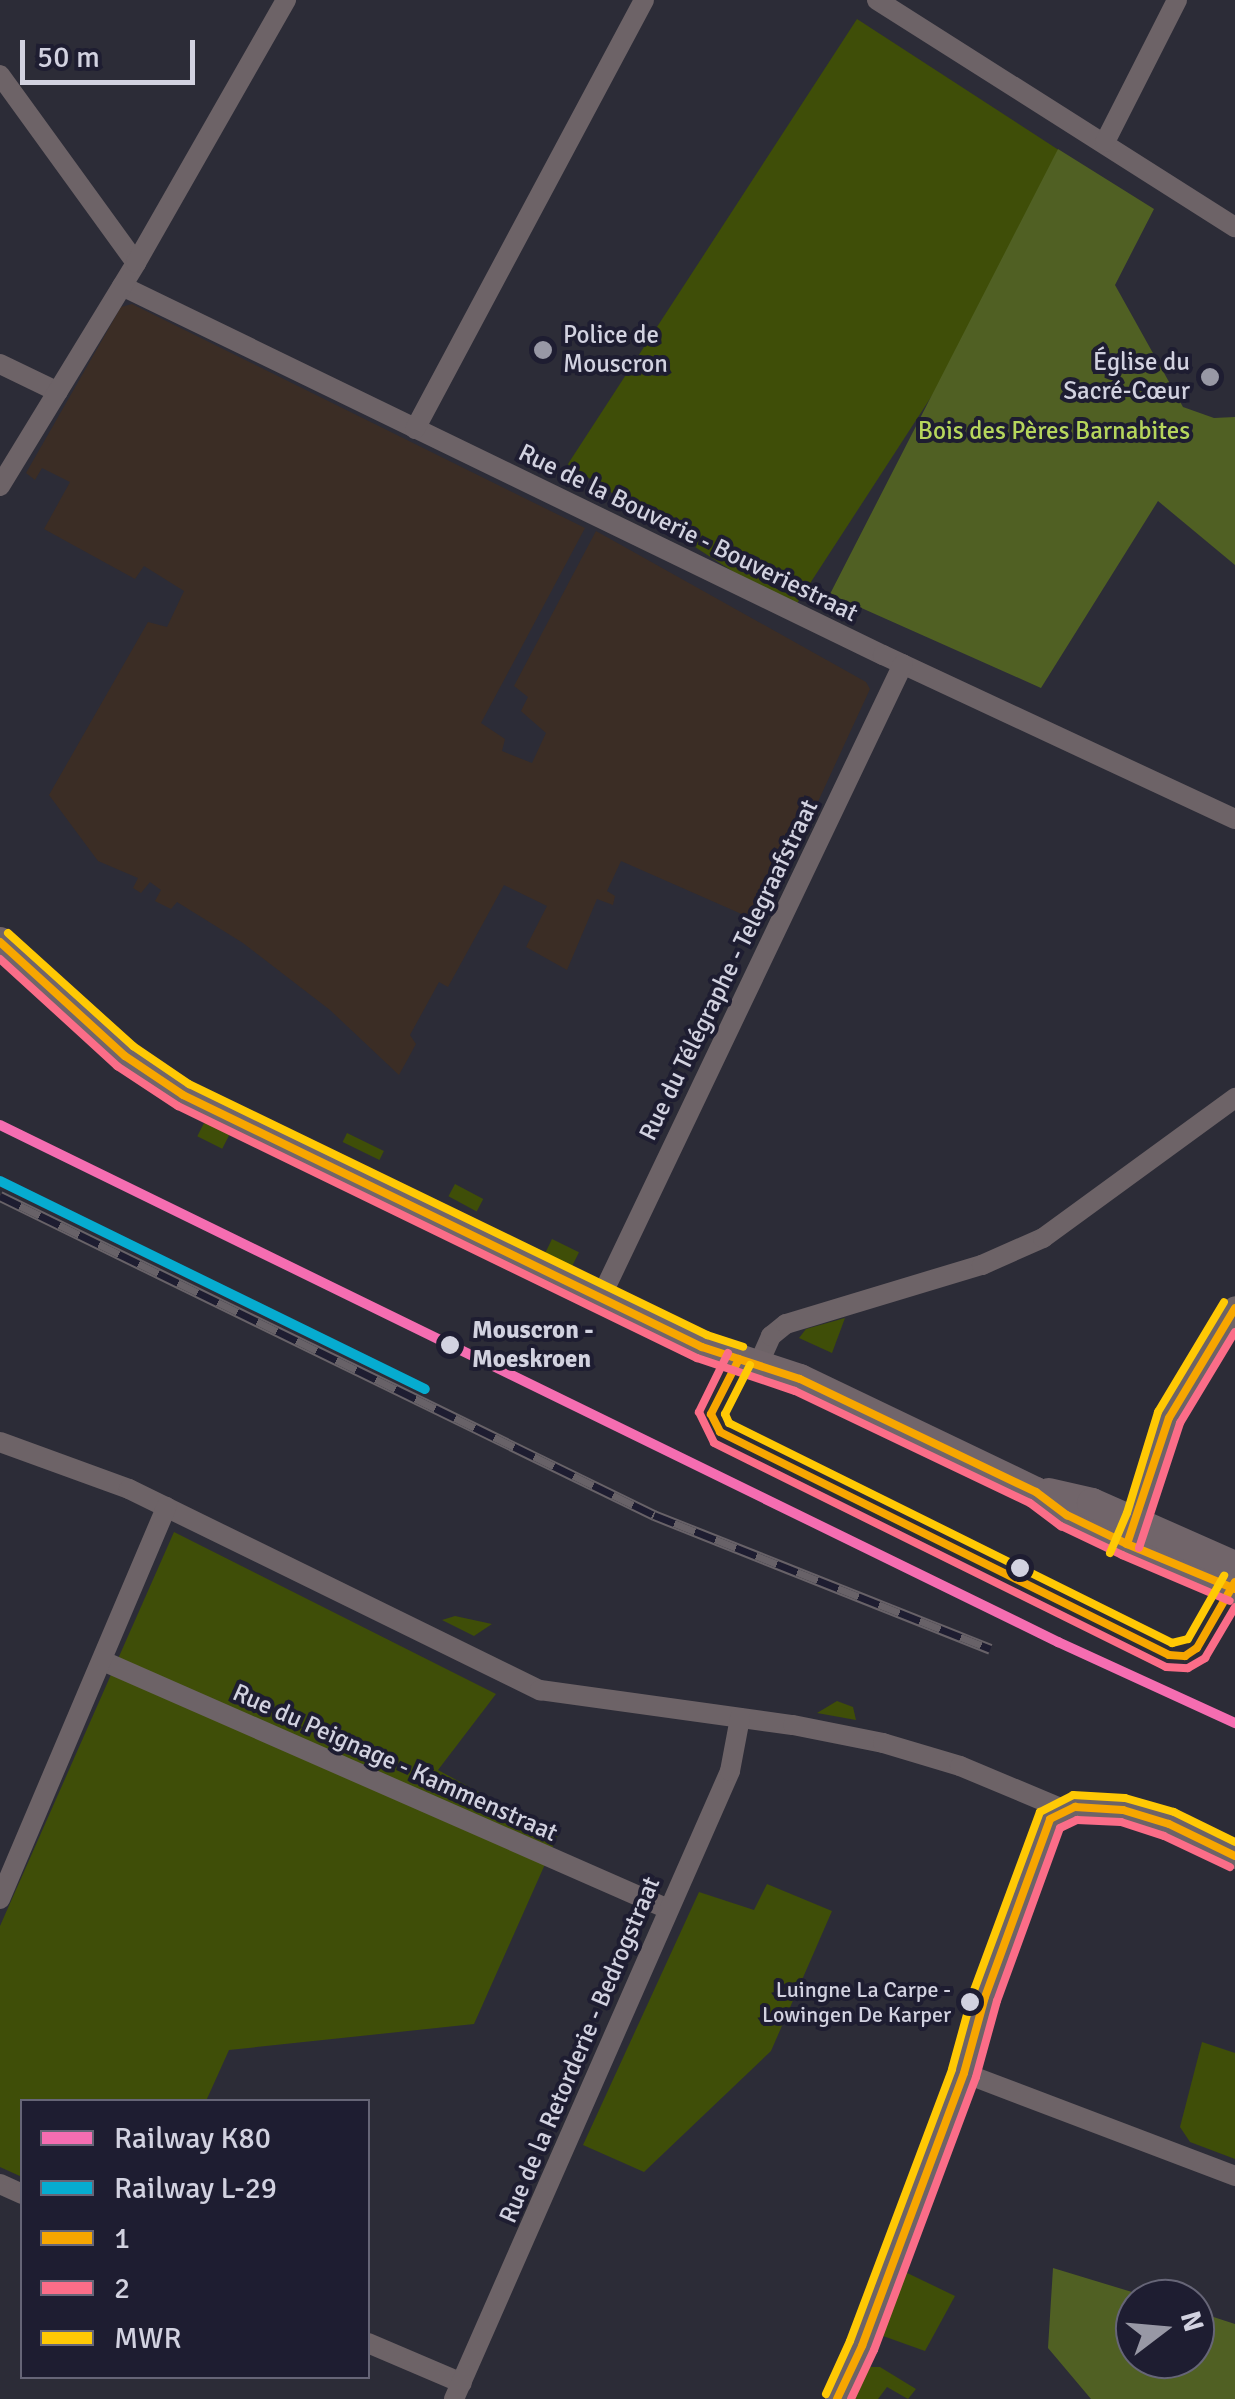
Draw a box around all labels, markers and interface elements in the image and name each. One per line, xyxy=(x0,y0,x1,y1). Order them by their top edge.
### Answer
scale bar xyxy=(25,20,200,82)
text: 50 m xyxy=(37,39,100,76)
place label: Police de Mouscron xyxy=(563,321,668,380)
marker: Police de Mouscron xyxy=(532,339,554,361)
place label: Église du Sacré-Cœur xyxy=(1063,348,1190,407)
marker: Église du Sacré-Cœur xyxy=(1199,366,1221,388)
park label: Bois des Pères Barnabites xyxy=(918,416,1190,446)
street label: Rue de la Bouverie - Bouveriestraat xyxy=(513,438,863,628)
street label: Rue du Télégraphe - Telegraafstraat xyxy=(633,795,825,1145)
place label: Mouscron - Moeskroen xyxy=(472,1316,594,1375)
marker: Mouscron - Moeskroen xyxy=(437,1332,463,1358)
unlabelled marker xyxy=(1010,1558,1030,1578)
street label: Rue du Peignage - Kammenstraat xyxy=(228,1678,562,1848)
street label: Rue de la Retorderie - Bedrogstraat xyxy=(493,1872,667,2228)
place label: Luingne La Carpe - Lowingen De Karper xyxy=(762,1976,951,2028)
marker: Luingne La Carpe - Lowingen De Karper xyxy=(960,1992,980,2012)
legend xyxy=(20,2099,370,2379)
text: Railway K80 xyxy=(114,2120,271,2157)
text: Railway L-29 xyxy=(114,2170,277,2207)
text: 1 xyxy=(114,2220,130,2257)
text: 2 xyxy=(114,2270,130,2307)
north arrow xyxy=(1115,2279,1215,2379)
text: N xyxy=(1173,2307,1211,2335)
text: MWR xyxy=(114,2320,182,2357)

